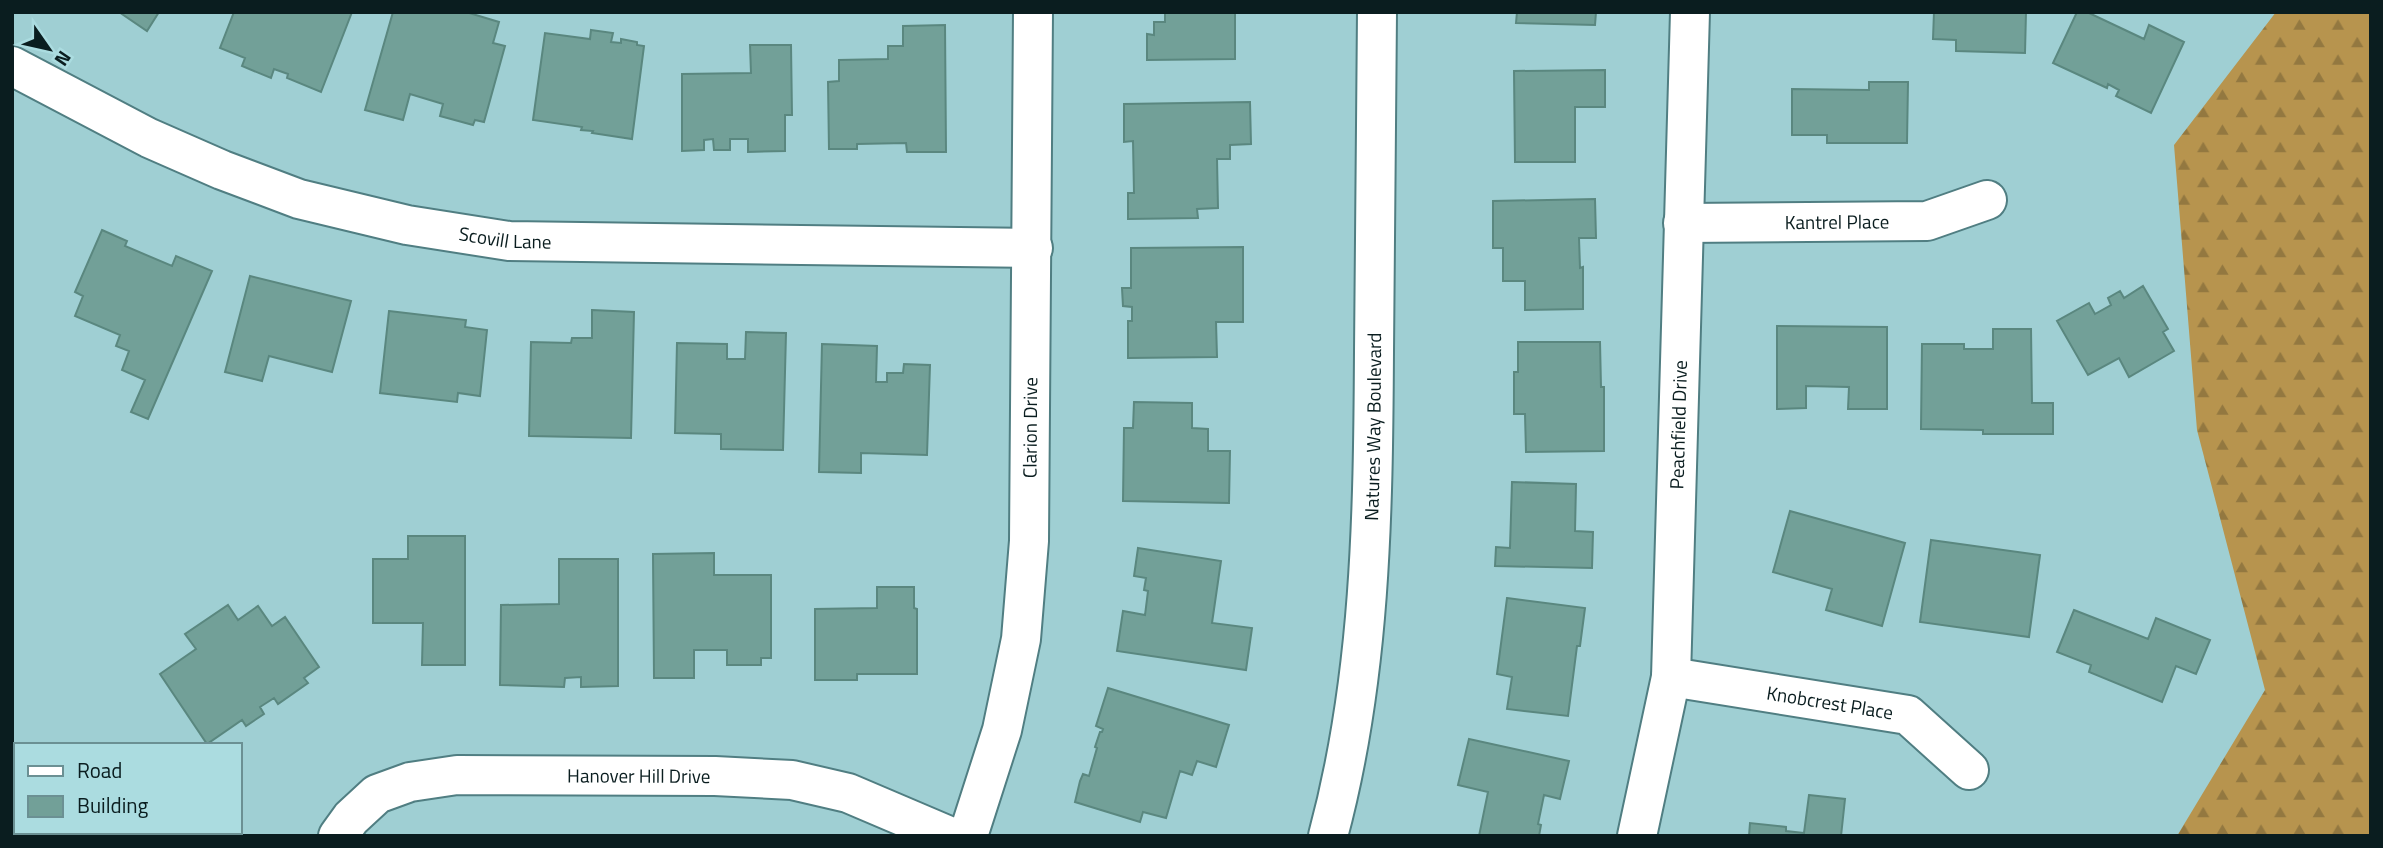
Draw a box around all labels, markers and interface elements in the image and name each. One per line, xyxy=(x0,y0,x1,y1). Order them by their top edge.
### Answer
north arrow xyxy=(14,14,84,84)
text: N xyxy=(48,45,79,72)
street label: Kantrel Place xyxy=(1785,206,1889,236)
street label: Scovill Lane xyxy=(457,218,552,256)
street label: Natures Way Boulevard xyxy=(1356,332,1388,521)
street label: Peachfield Drive xyxy=(1661,360,1694,490)
street label: Clarion Drive xyxy=(1014,377,1044,478)
street label: Knobcrest Place xyxy=(1765,678,1896,726)
legend xyxy=(14,743,242,834)
text: Road xyxy=(77,754,122,786)
street label: Hanover Hill Drive xyxy=(567,760,711,790)
text: Building xyxy=(77,789,149,821)

